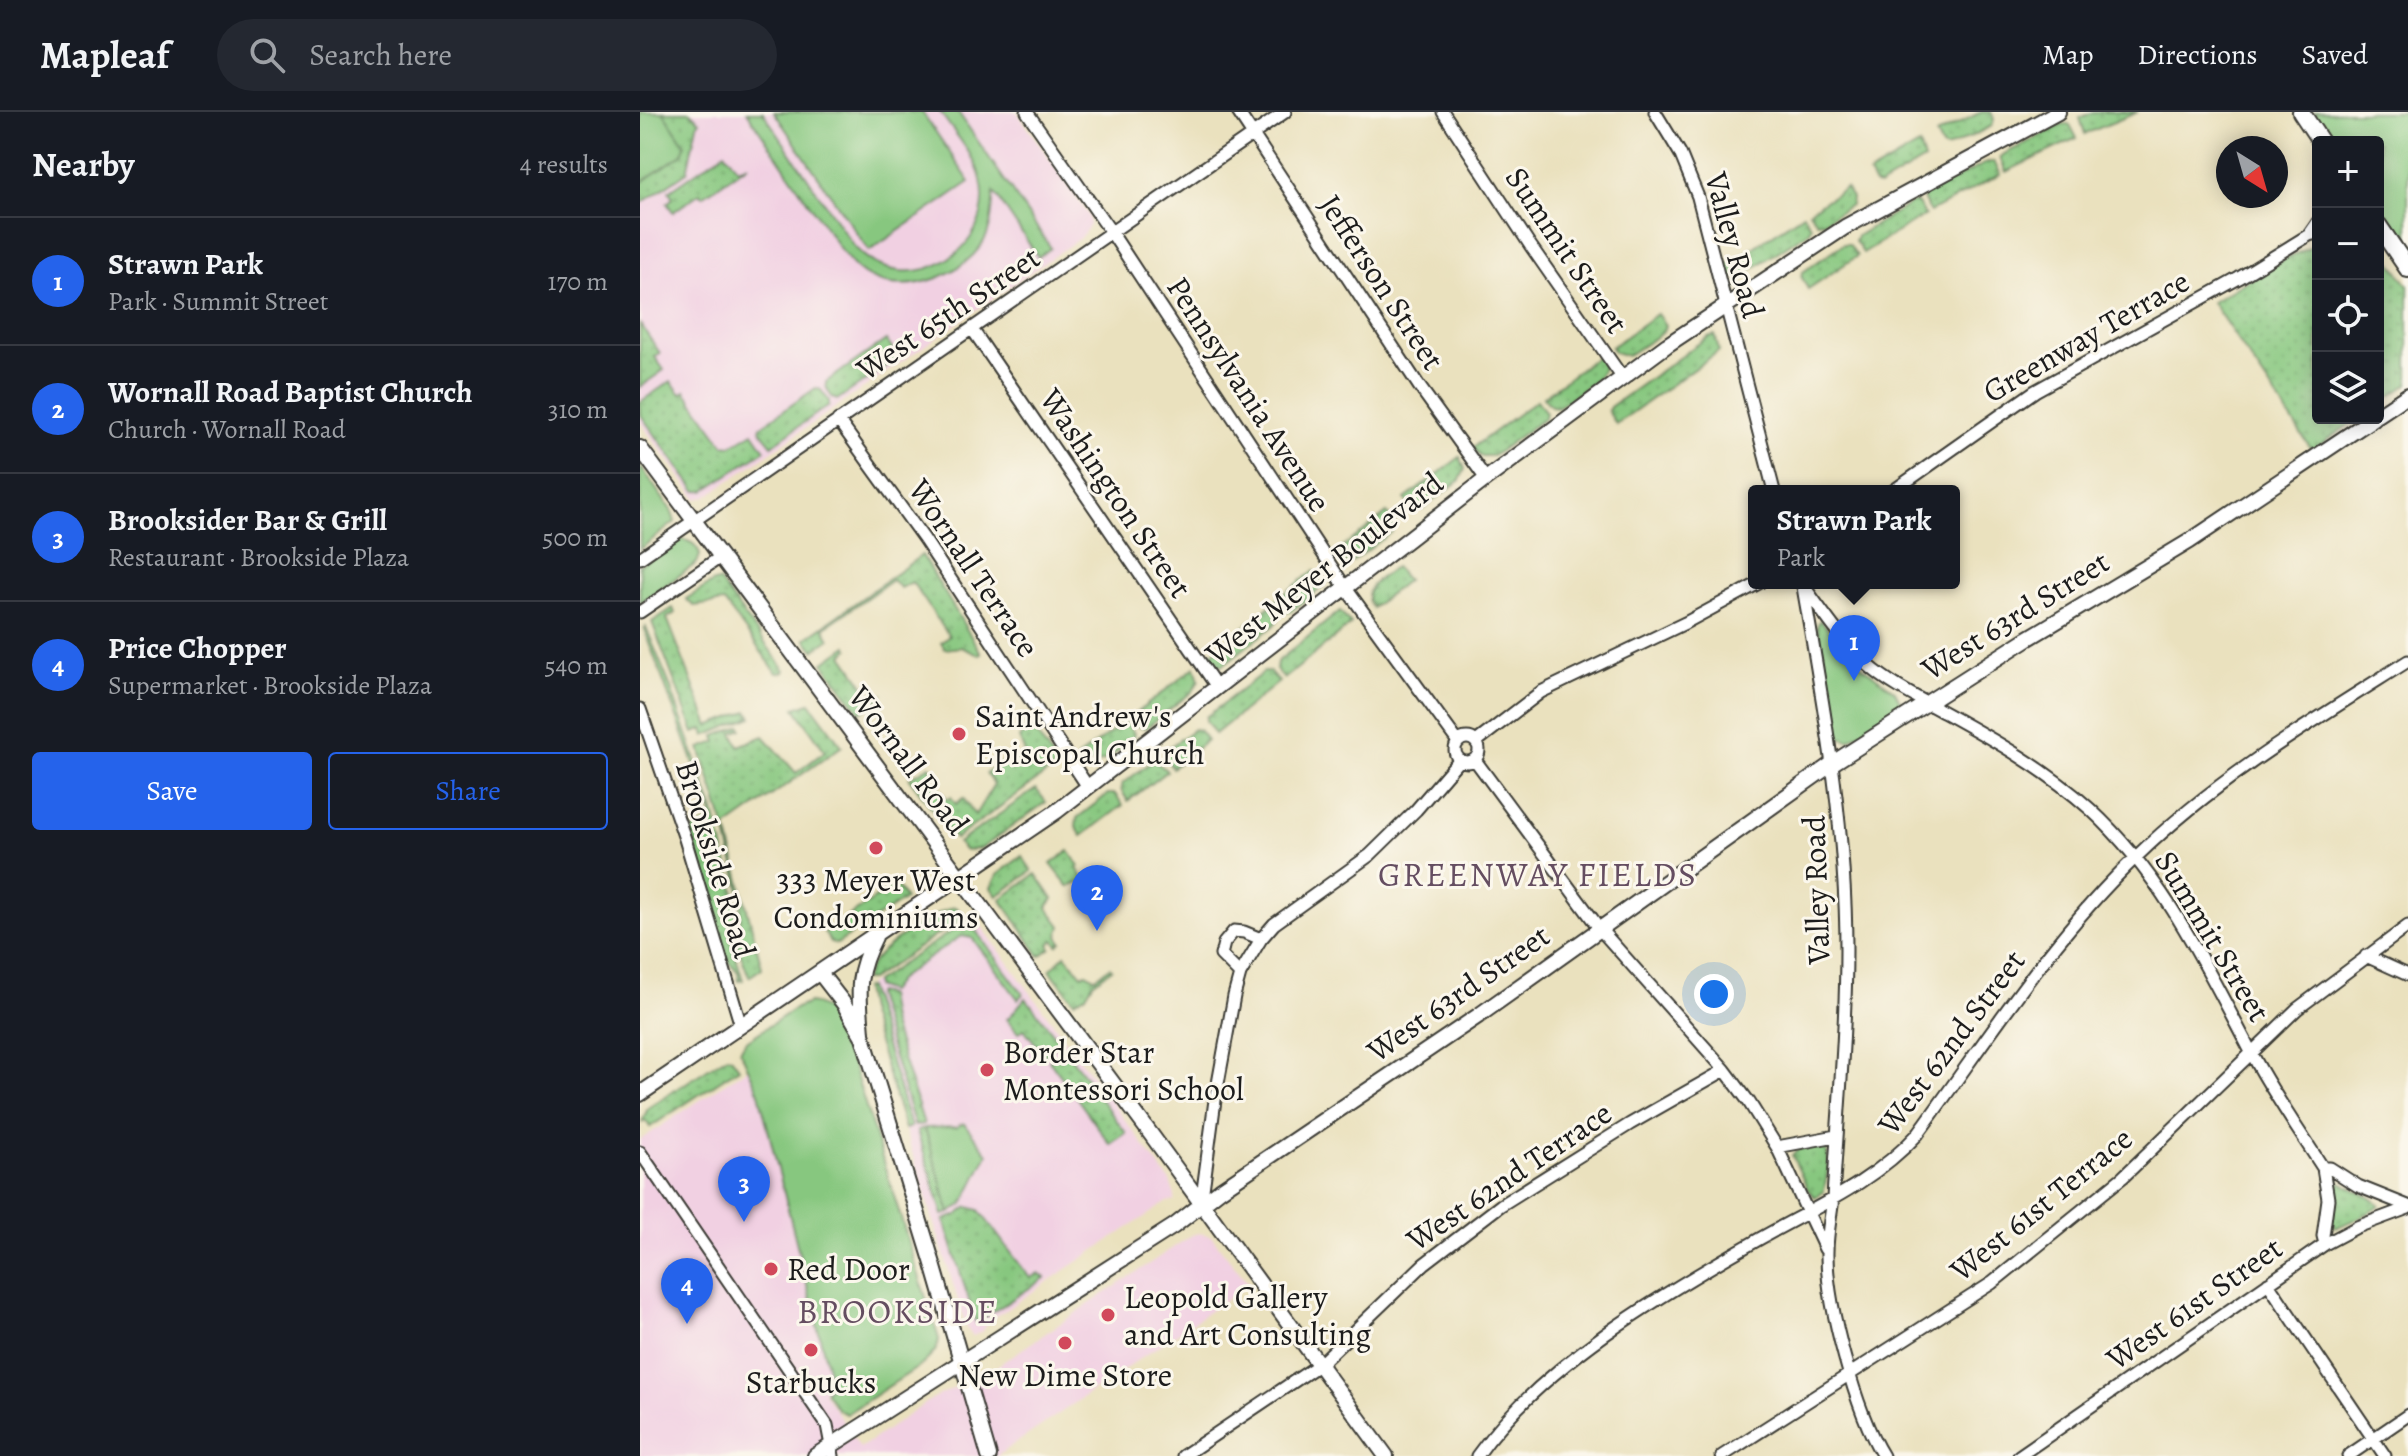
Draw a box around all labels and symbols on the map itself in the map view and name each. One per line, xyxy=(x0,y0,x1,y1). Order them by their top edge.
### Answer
north arrow xyxy=(2216,136,2288,208)
street label: Summit Street xyxy=(1495,158,1639,342)
street label: Valley Road xyxy=(1694,166,1776,323)
street label: Jefferson Street xyxy=(1309,186,1455,378)
street label: West 65th Street xyxy=(847,235,1048,391)
street label: Greenway Terrace xyxy=(1975,259,2197,413)
street label: Pennsylvania Avenue xyxy=(1156,268,1342,520)
street label: Washington Street xyxy=(1029,379,1202,606)
street label: West Meyer Boulevard xyxy=(1195,461,1453,676)
street label: Wornall Terrace xyxy=(897,469,1050,666)
street label: West 63rd Street xyxy=(1912,540,2117,691)
pin: 1 xyxy=(1828,615,1880,681)
street label: Wornall Road xyxy=(838,675,980,844)
place label: Saint Andrew's Episcopal Church xyxy=(975,694,1205,775)
marker: Saint Andrew's Episcopal Church xyxy=(950,725,968,743)
street label: Brookside Road xyxy=(665,755,767,964)
street label: Valley Road xyxy=(1791,814,1841,966)
marker: 333 Meyer West Condominiums xyxy=(867,839,885,857)
street label: Summit Street xyxy=(2145,842,2281,1030)
district label: GREENWAY FIELDS xyxy=(1378,851,1698,898)
place label: 333 Meyer West Condominiums xyxy=(774,858,979,939)
pin: 2 xyxy=(1071,865,1123,931)
street label: West 63rd Street xyxy=(1357,914,1558,1073)
street label: West 62nd Street xyxy=(1866,940,2035,1144)
your location xyxy=(1694,974,1734,1014)
place label: Border Star Montessori School xyxy=(1003,1030,1244,1111)
marker: Border Star Montessori School xyxy=(978,1061,996,1079)
street label: West 62nd Terrace xyxy=(1397,1091,1620,1262)
street label: West 61st Terrace xyxy=(1940,1117,2142,1292)
pin: 3 xyxy=(718,1156,770,1222)
street label: West 61st Street xyxy=(2096,1226,2291,1381)
place label: Red Door xyxy=(787,1247,910,1291)
pin: 4 xyxy=(661,1258,713,1324)
marker: Red Door xyxy=(762,1260,780,1278)
place label: Leopold Gallery and Art Consulting xyxy=(1124,1275,1371,1356)
district label: BROOKSIDE xyxy=(797,1288,999,1335)
marker: Leopold Gallery and Art Consulting xyxy=(1099,1306,1117,1324)
marker: New Dime Store xyxy=(1056,1334,1074,1352)
marker: Starbucks xyxy=(802,1341,820,1359)
place label: New Dime Store xyxy=(958,1353,1172,1397)
place label: Starbucks xyxy=(746,1360,876,1404)

